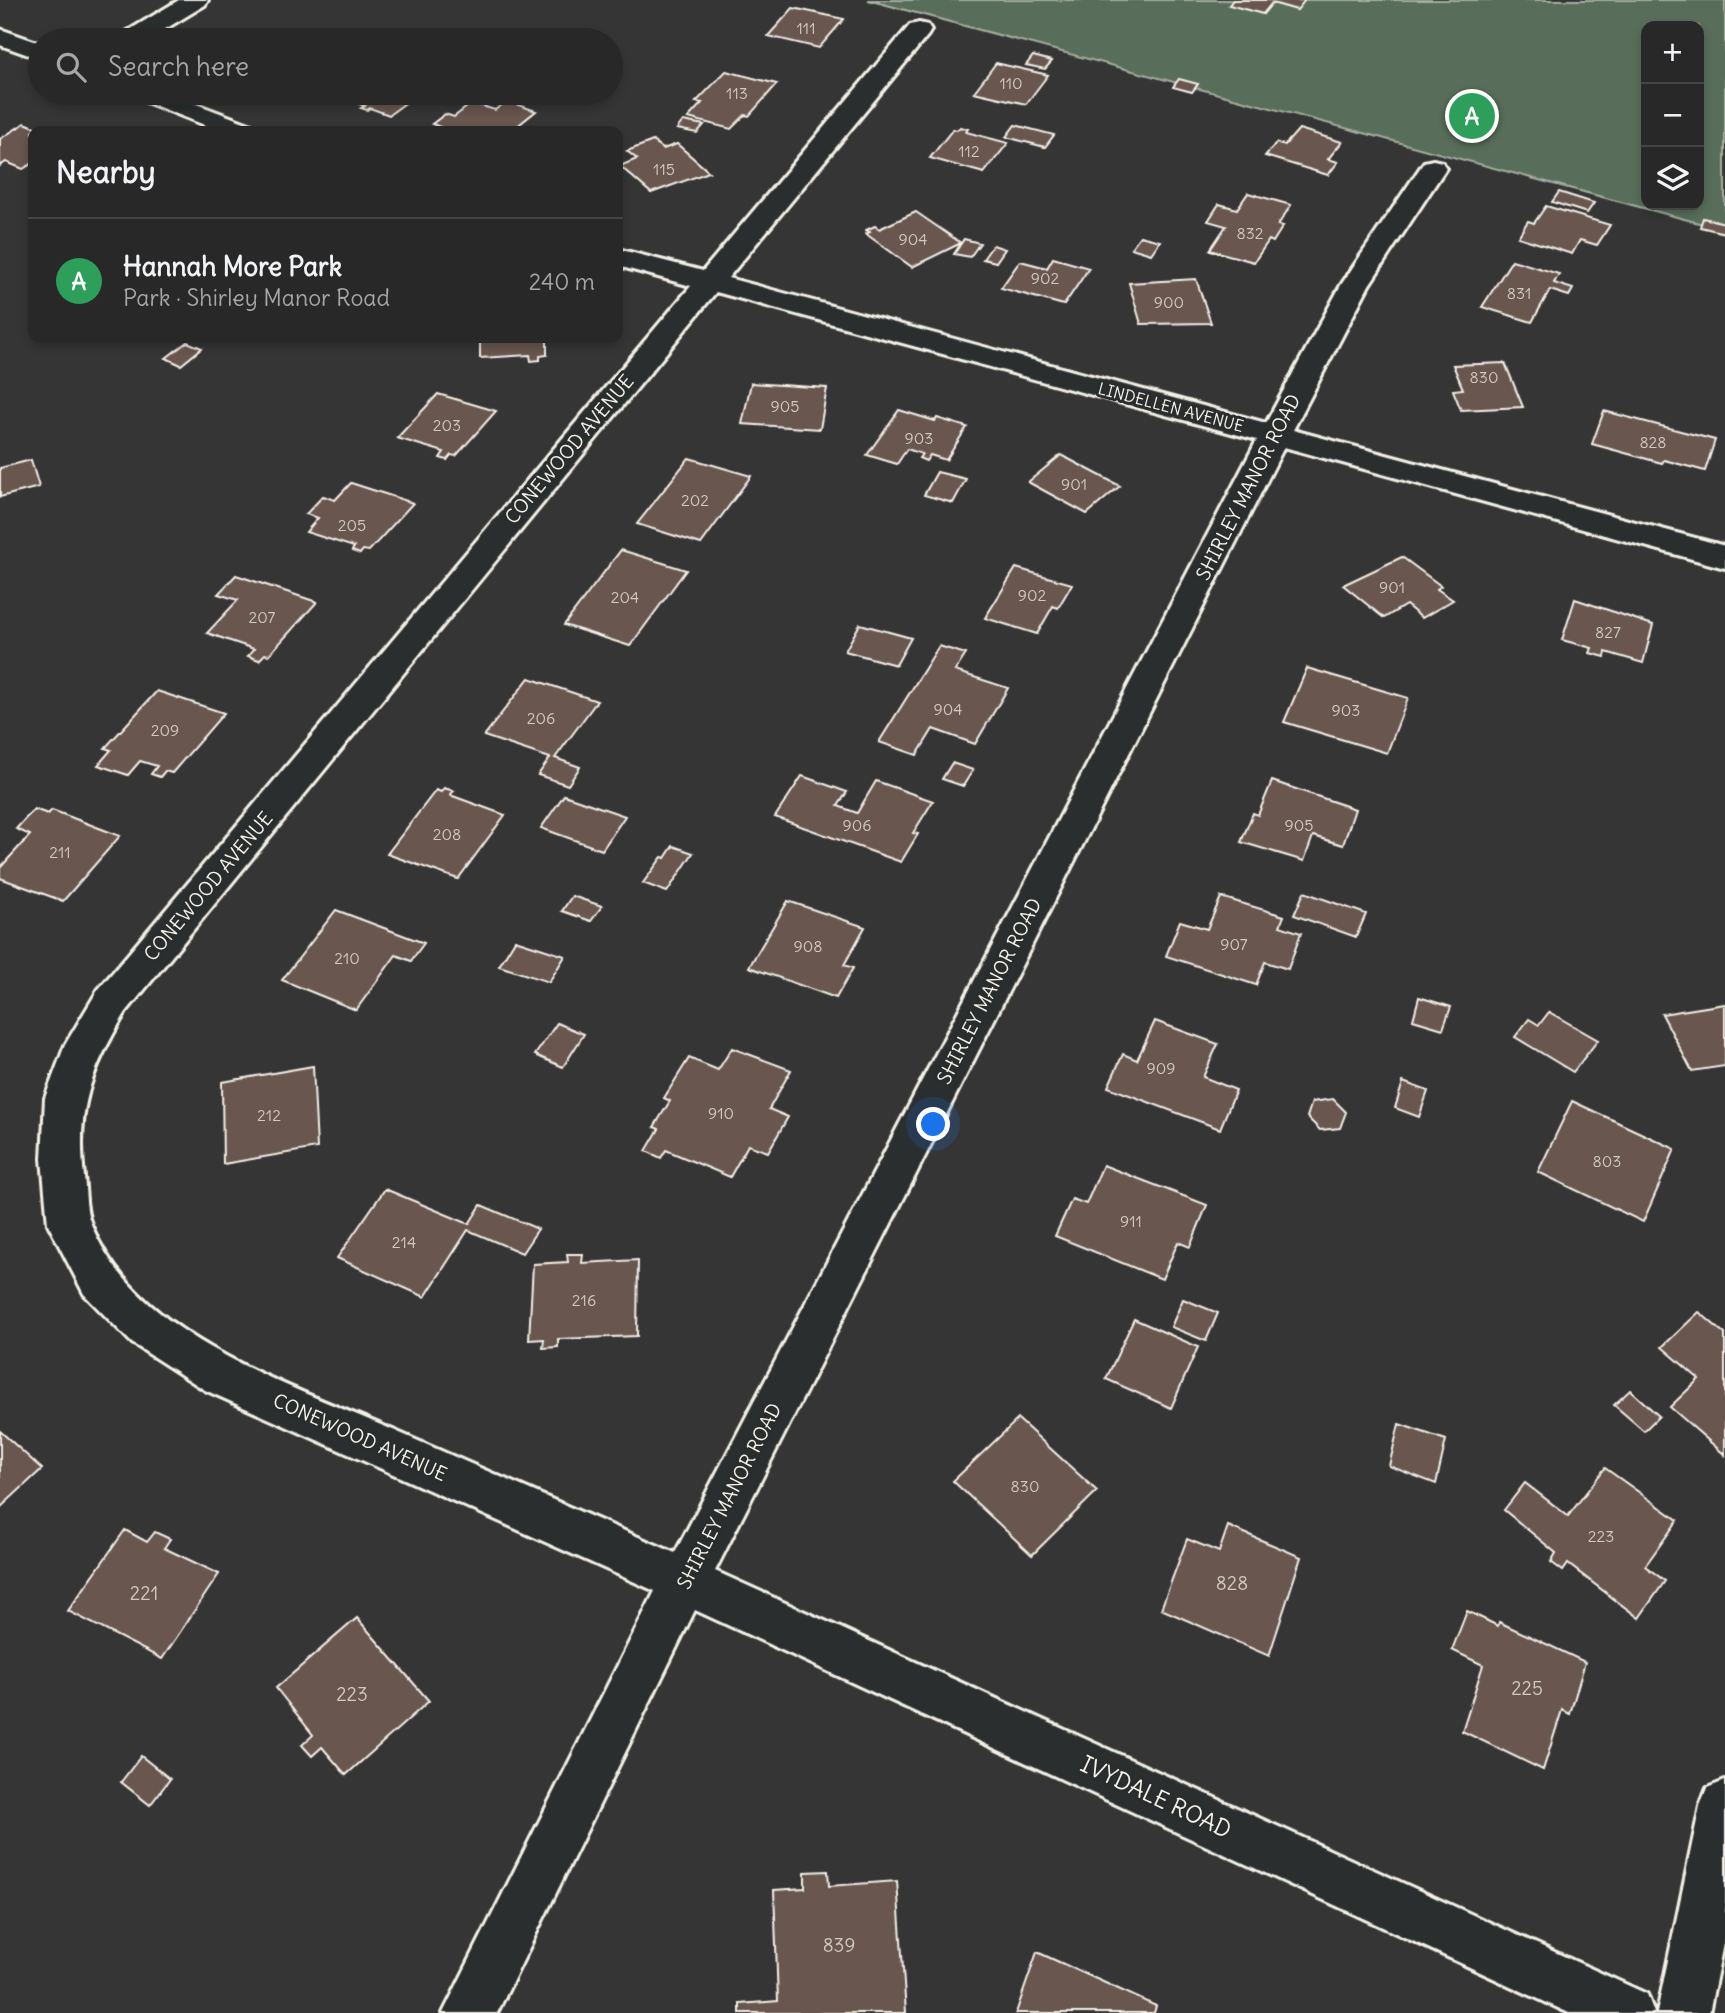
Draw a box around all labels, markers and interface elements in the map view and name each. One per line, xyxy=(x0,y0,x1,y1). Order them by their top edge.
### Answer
house number: 111 xyxy=(796,18,816,38)
map controls xyxy=(1641,21,1704,210)
button: + xyxy=(1641,21,1704,84)
search box xyxy=(28,28,623,105)
icon: search xyxy=(52,48,90,86)
text: Search here xyxy=(108,50,249,83)
house number: 110 xyxy=(999,73,1023,93)
house number: 113 xyxy=(726,83,748,103)
button: − xyxy=(1641,84,1704,147)
pin: A xyxy=(1449,90,1495,142)
house number: 112 xyxy=(958,141,980,161)
button: layers xyxy=(1641,147,1704,210)
text: Nearby xyxy=(56,153,156,191)
house number: 115 xyxy=(653,159,675,179)
house number: 832 xyxy=(1236,223,1264,243)
house number: 904 xyxy=(899,229,927,249)
text: Hannah More Park xyxy=(123,250,342,283)
text: A xyxy=(72,267,86,296)
text: 240 m xyxy=(529,267,595,296)
house number: 902 xyxy=(1031,268,1059,288)
text: Park · Shirley Manor Road xyxy=(123,283,390,312)
house number: 831 xyxy=(1507,283,1531,303)
house number: 900 xyxy=(1154,292,1184,312)
house number: 830 xyxy=(1470,367,1498,387)
street label: CONEWOOD AVENUE xyxy=(499,369,639,529)
street label: LINDELLEN AVENUE xyxy=(1096,378,1246,436)
street label: SHIRLEY MANOR ROAD xyxy=(1191,390,1305,584)
house number: 905 xyxy=(771,396,799,416)
house number: 203 xyxy=(433,415,461,435)
house number: 903 xyxy=(905,428,933,448)
house number: 828 xyxy=(1639,432,1667,452)
house number: 901 xyxy=(1061,474,1087,494)
house number: 202 xyxy=(681,490,709,510)
house number: 205 xyxy=(338,515,366,535)
house number: 901 xyxy=(1379,577,1405,597)
house number: 902 xyxy=(1018,585,1046,605)
house number: 204 xyxy=(611,587,639,607)
house number: 207 xyxy=(249,607,276,627)
house number: 827 xyxy=(1595,622,1621,642)
house number: 904 xyxy=(934,699,962,719)
house number: 903 xyxy=(1332,700,1360,720)
house number: 206 xyxy=(527,708,555,728)
house number: 209 xyxy=(151,720,179,740)
street label: CONEWOOD AVENUE xyxy=(138,806,278,966)
house number: 906 xyxy=(843,815,871,835)
house number: 905 xyxy=(1285,815,1313,835)
house number: 208 xyxy=(433,824,461,844)
house number: 211 xyxy=(49,842,71,862)
street label: SHIRLEY MANOR ROAD xyxy=(932,894,1046,1088)
house number: 907 xyxy=(1220,934,1248,954)
house number: 908 xyxy=(794,936,822,956)
house number: 210 xyxy=(334,948,360,968)
house number: 909 xyxy=(1147,1058,1175,1078)
house number: 910 xyxy=(708,1103,734,1123)
house number: 212 xyxy=(257,1105,281,1125)
your location xyxy=(916,1107,950,1141)
house number: 803 xyxy=(1593,1151,1621,1171)
house number: 911 xyxy=(1120,1211,1142,1231)
house number: 214 xyxy=(392,1232,416,1252)
house number: 216 xyxy=(572,1290,596,1310)
street label: CONEWOOD AVENUE xyxy=(269,1388,451,1486)
street label: SHIRLEY MANOR ROAD xyxy=(672,1399,786,1593)
house number: 830 xyxy=(1011,1476,1039,1496)
house number: 223 xyxy=(1588,1526,1614,1546)
house number: 828 xyxy=(1216,1571,1248,1595)
house number: 221 xyxy=(130,1581,158,1605)
house number: 225 xyxy=(1511,1676,1543,1700)
house number: 223 xyxy=(336,1682,368,1706)
street label: IVYDALE ROAD xyxy=(1076,1749,1236,1844)
house number: 839 xyxy=(823,1933,855,1957)

